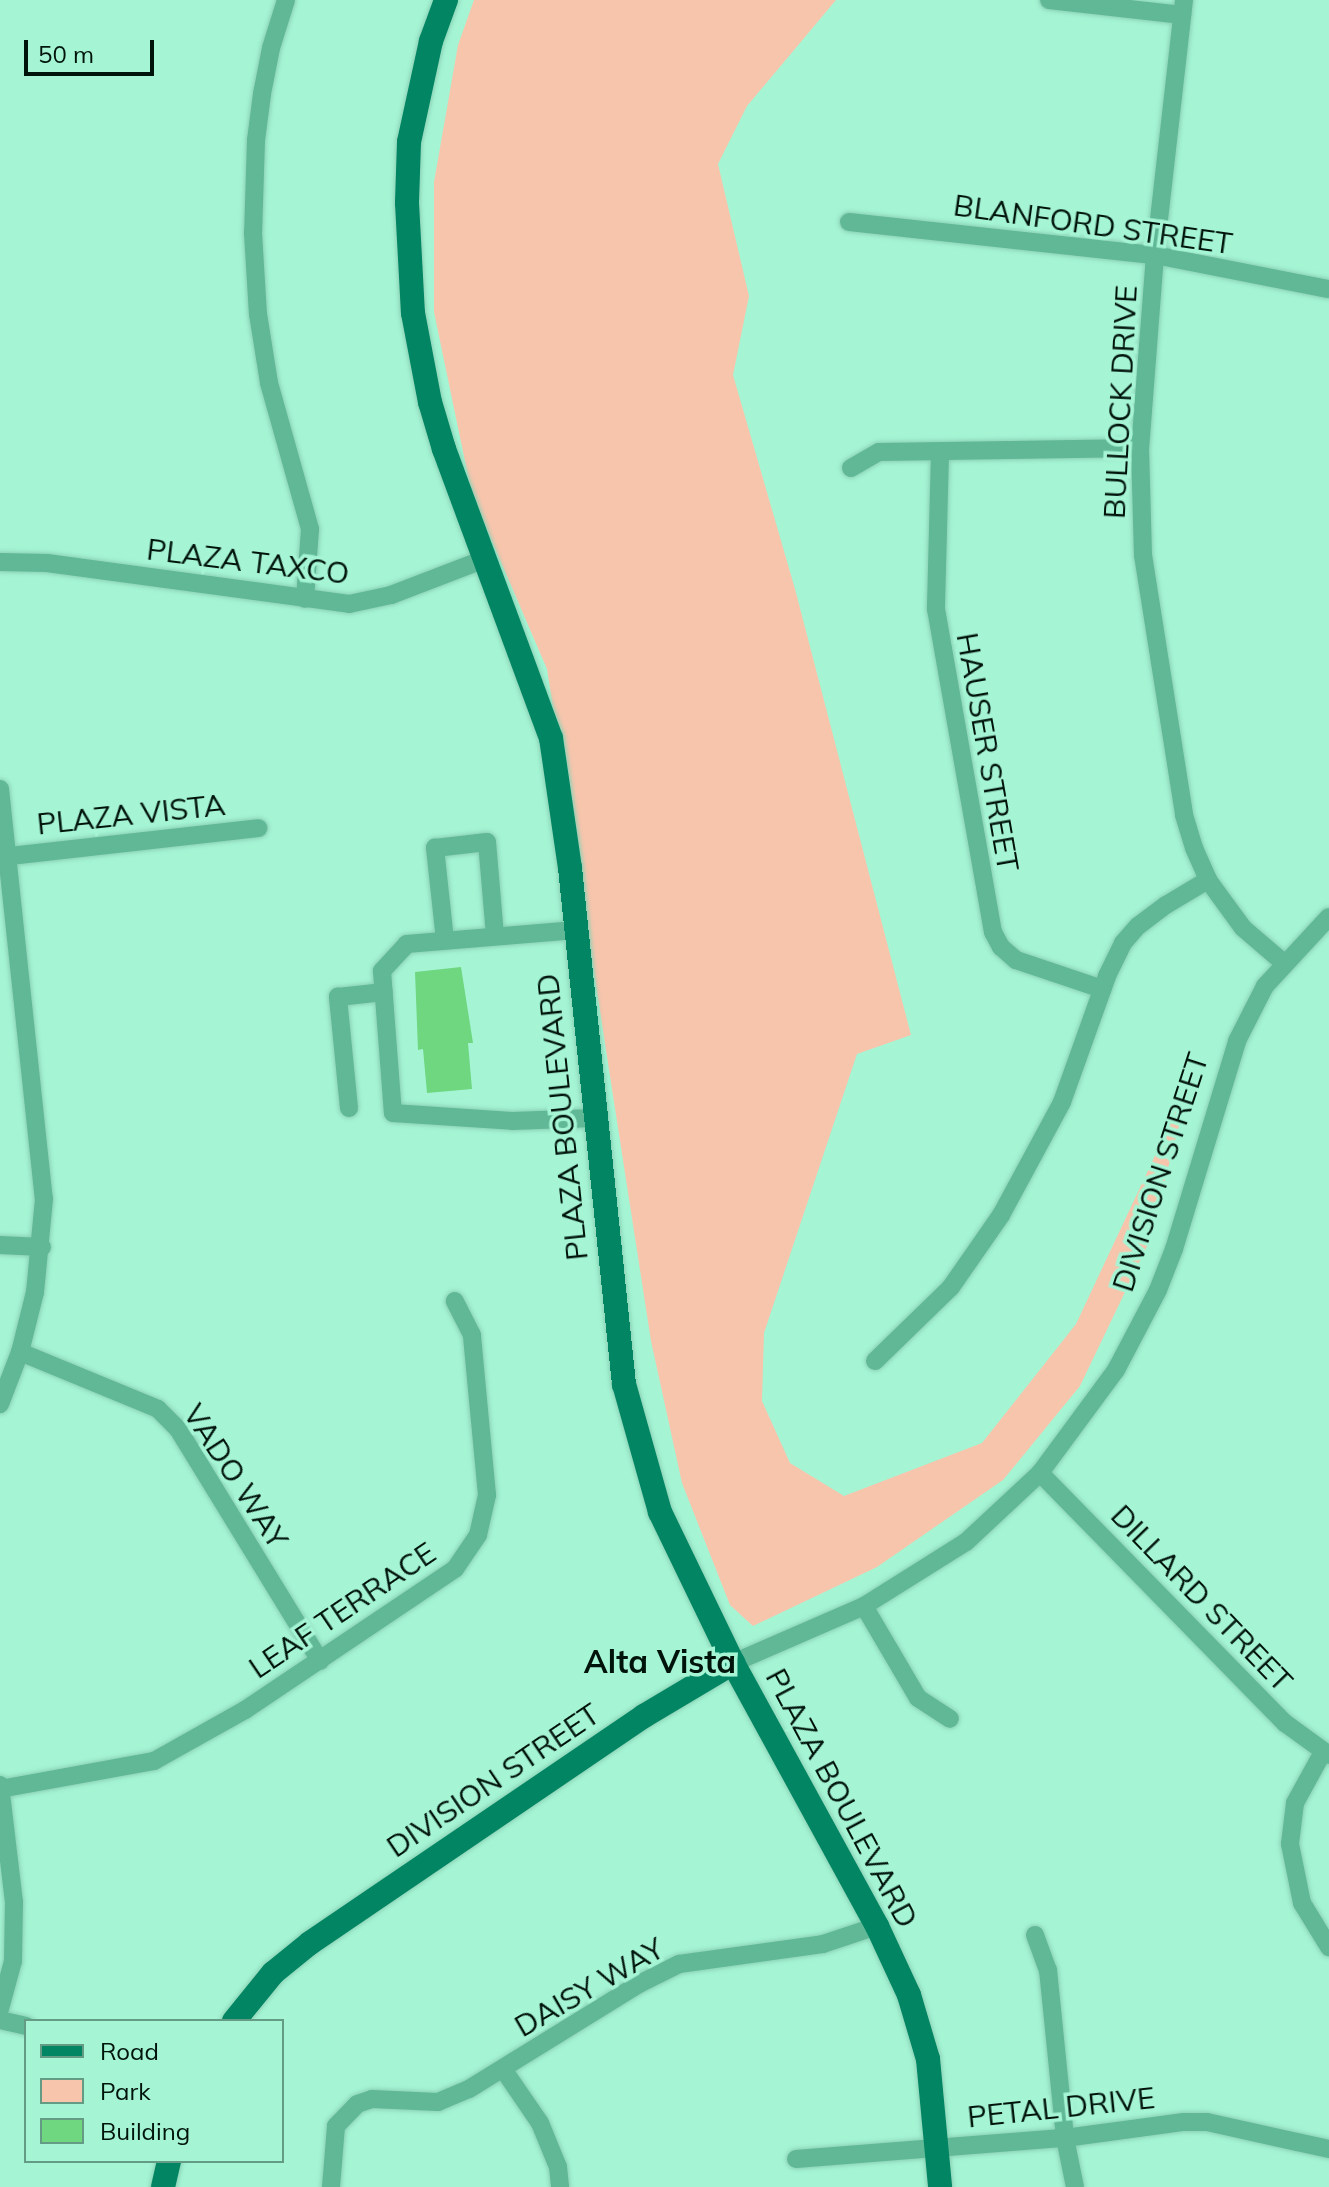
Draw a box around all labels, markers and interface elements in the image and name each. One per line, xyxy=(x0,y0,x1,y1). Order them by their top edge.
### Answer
scale bar xyxy=(28,24,158,74)
text: 50 m xyxy=(38,39,94,69)
street label: BLANFORD STREET xyxy=(951,187,1235,261)
street label: BULLOCK DRIVE xyxy=(1096,284,1144,520)
street label: PLAZA TAXCO xyxy=(145,531,351,591)
street label: HAUSER STREET xyxy=(949,630,1027,874)
street label: PLAZA VISTA xyxy=(35,786,227,842)
street label: PLAZA BOULEVARD xyxy=(529,972,595,1262)
street label: DIVISION STREET xyxy=(1104,1048,1216,1296)
street label: VADO WAY xyxy=(176,1397,296,1555)
street label: DILLARD STREET xyxy=(1104,1497,1300,1699)
street label: LEAF TERRACE xyxy=(242,1534,442,1686)
district label: Alta Vista xyxy=(584,1642,736,1680)
street label: PLAZA BOULEVARD xyxy=(758,1662,926,1934)
street label: DIVISION STREET xyxy=(380,1695,606,1865)
street label: DAISY WAY xyxy=(508,1930,670,2044)
legend xyxy=(24,2019,284,2163)
text: Road xyxy=(100,2036,159,2066)
text: Park xyxy=(100,2076,151,2106)
street label: PETAL DRIVE xyxy=(965,2079,1157,2135)
text: Building xyxy=(100,2116,190,2146)

